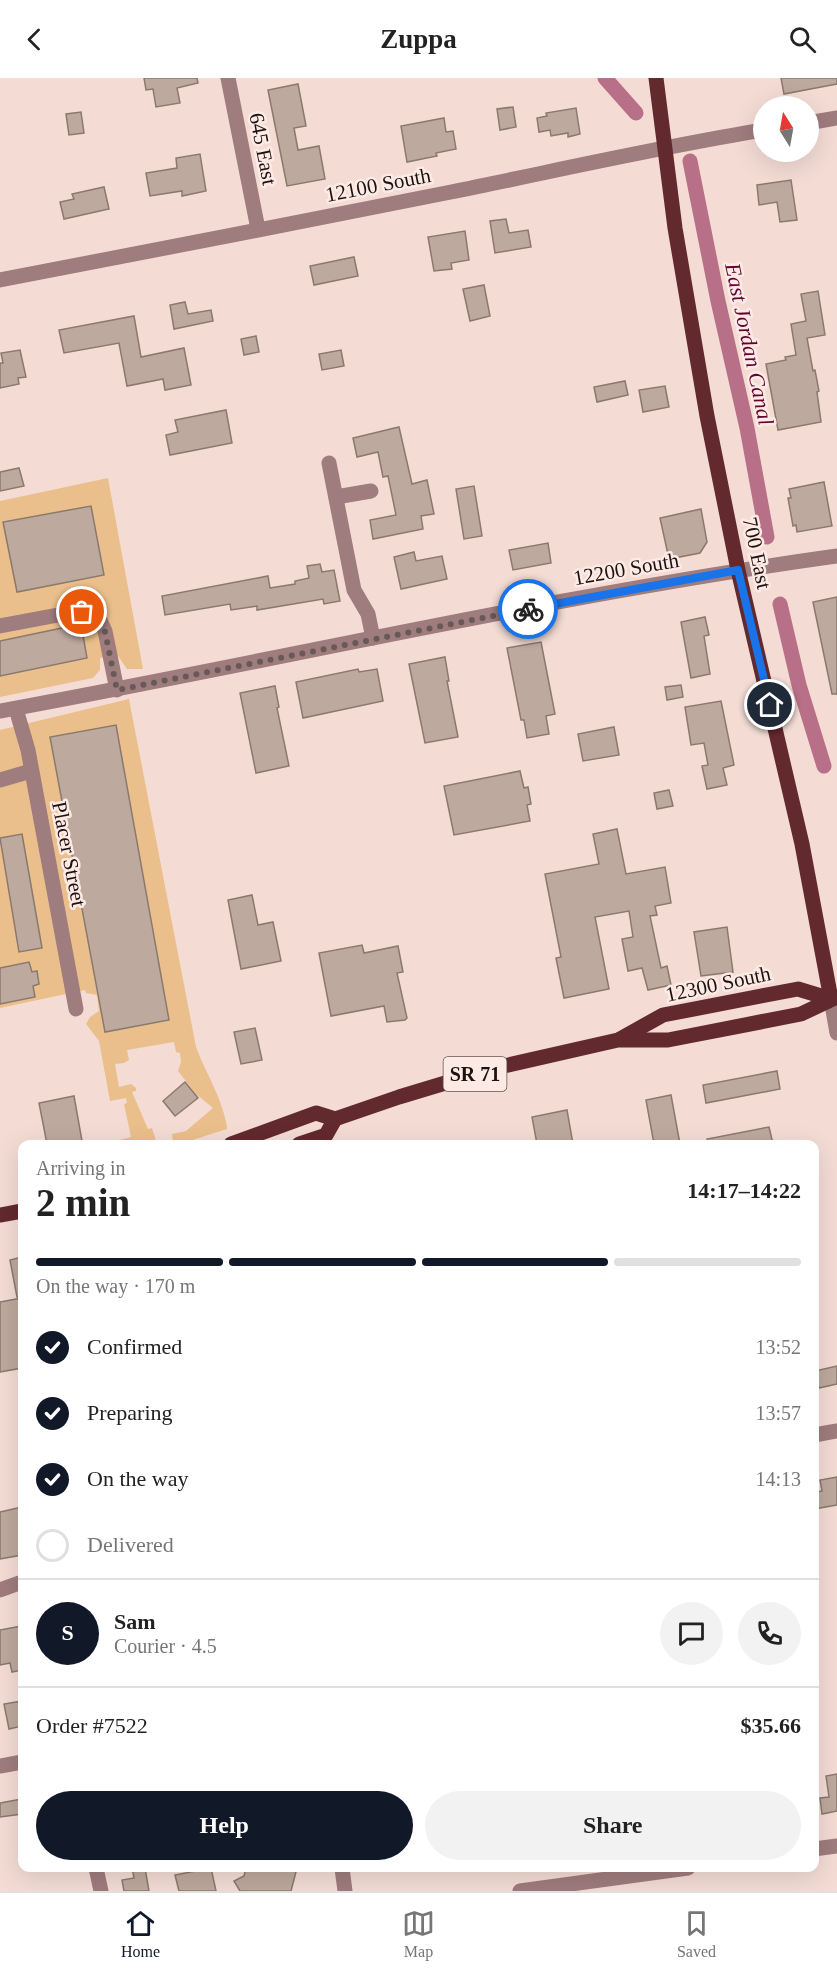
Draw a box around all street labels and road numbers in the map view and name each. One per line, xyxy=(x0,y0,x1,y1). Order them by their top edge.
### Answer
street label: 645 East xyxy=(244,111,282,187)
street label: 12100 South xyxy=(323,163,433,207)
street label: 700 East xyxy=(738,515,776,591)
street label: 12200 South xyxy=(571,548,681,590)
street label: Placer Street xyxy=(47,799,91,909)
street label: 12300 South xyxy=(663,961,773,1007)
road number: SR 71 xyxy=(444,1057,506,1091)

